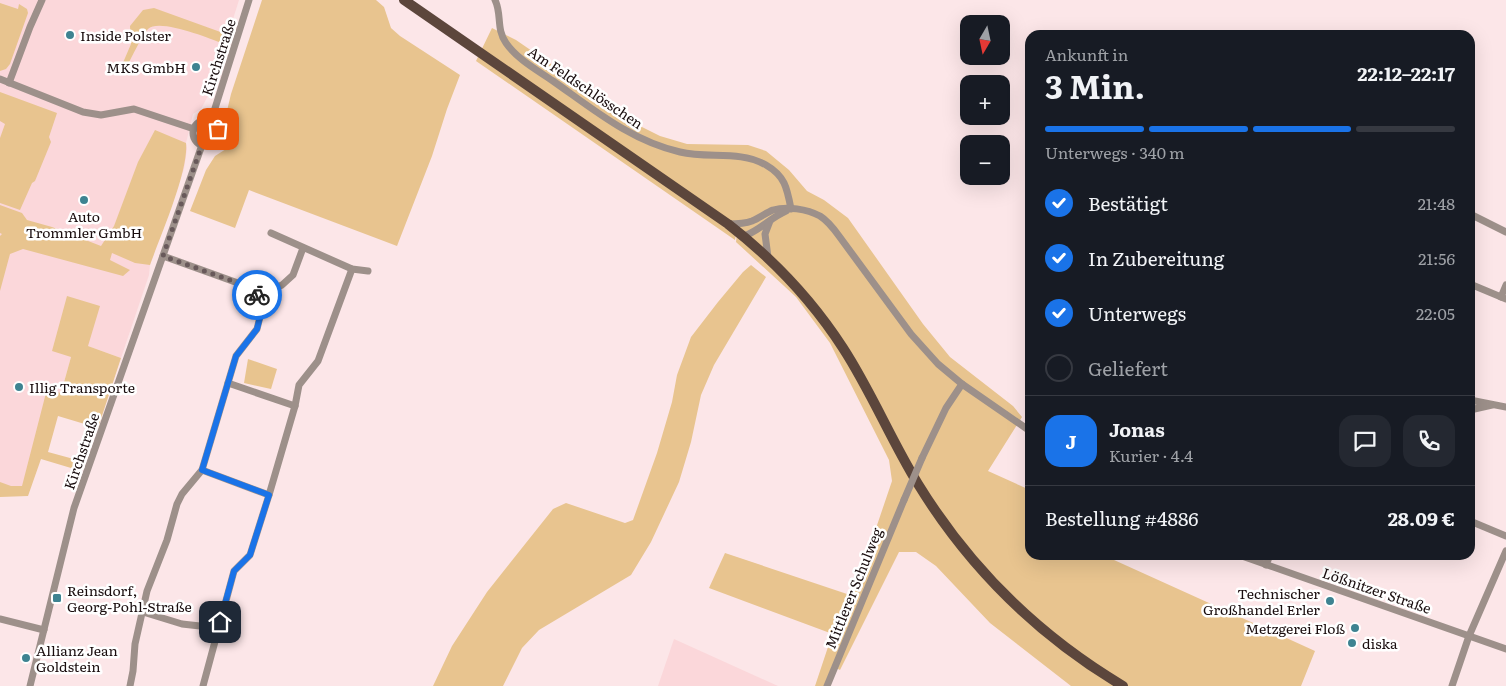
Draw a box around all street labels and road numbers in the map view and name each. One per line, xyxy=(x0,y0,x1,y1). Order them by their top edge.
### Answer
street label: Kirchstraße xyxy=(196,16,240,98)
street label: Am Feldschlösschen xyxy=(525,41,647,133)
street label: Kirchstraße xyxy=(58,410,104,492)
street label: Mittlerer Schulweg xyxy=(820,524,886,651)
street label: Lößnitzer Straße xyxy=(1320,562,1434,618)

